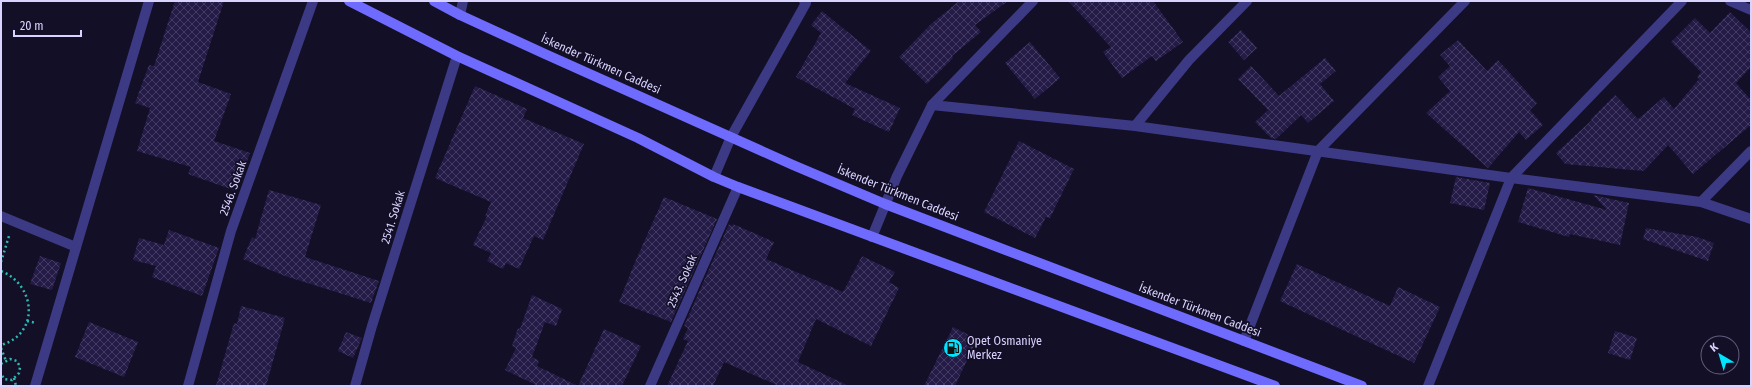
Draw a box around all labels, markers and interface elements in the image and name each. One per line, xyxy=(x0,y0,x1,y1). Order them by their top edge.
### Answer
scale bar xyxy=(14,12,81,38)
text: 20 m xyxy=(20,19,44,33)
street label: İskender Türkmen Caddesi xyxy=(539,30,663,97)
street label: 2546. Sokak xyxy=(217,158,249,217)
street label: İskender Türkmen Caddesi xyxy=(835,161,961,224)
street label: 2541. Sokak xyxy=(378,188,408,245)
street label: 2543. Sokak xyxy=(664,252,700,310)
street label: İskender Türkmen Caddesi xyxy=(1137,279,1263,340)
place label: Opet Osmaniye Merkez xyxy=(967,334,1042,362)
north arrow xyxy=(1700,335,1740,375)
fuel station icon: Opet Osmaniye Merkez xyxy=(942,337,964,359)
text: K xyxy=(1708,340,1721,355)

